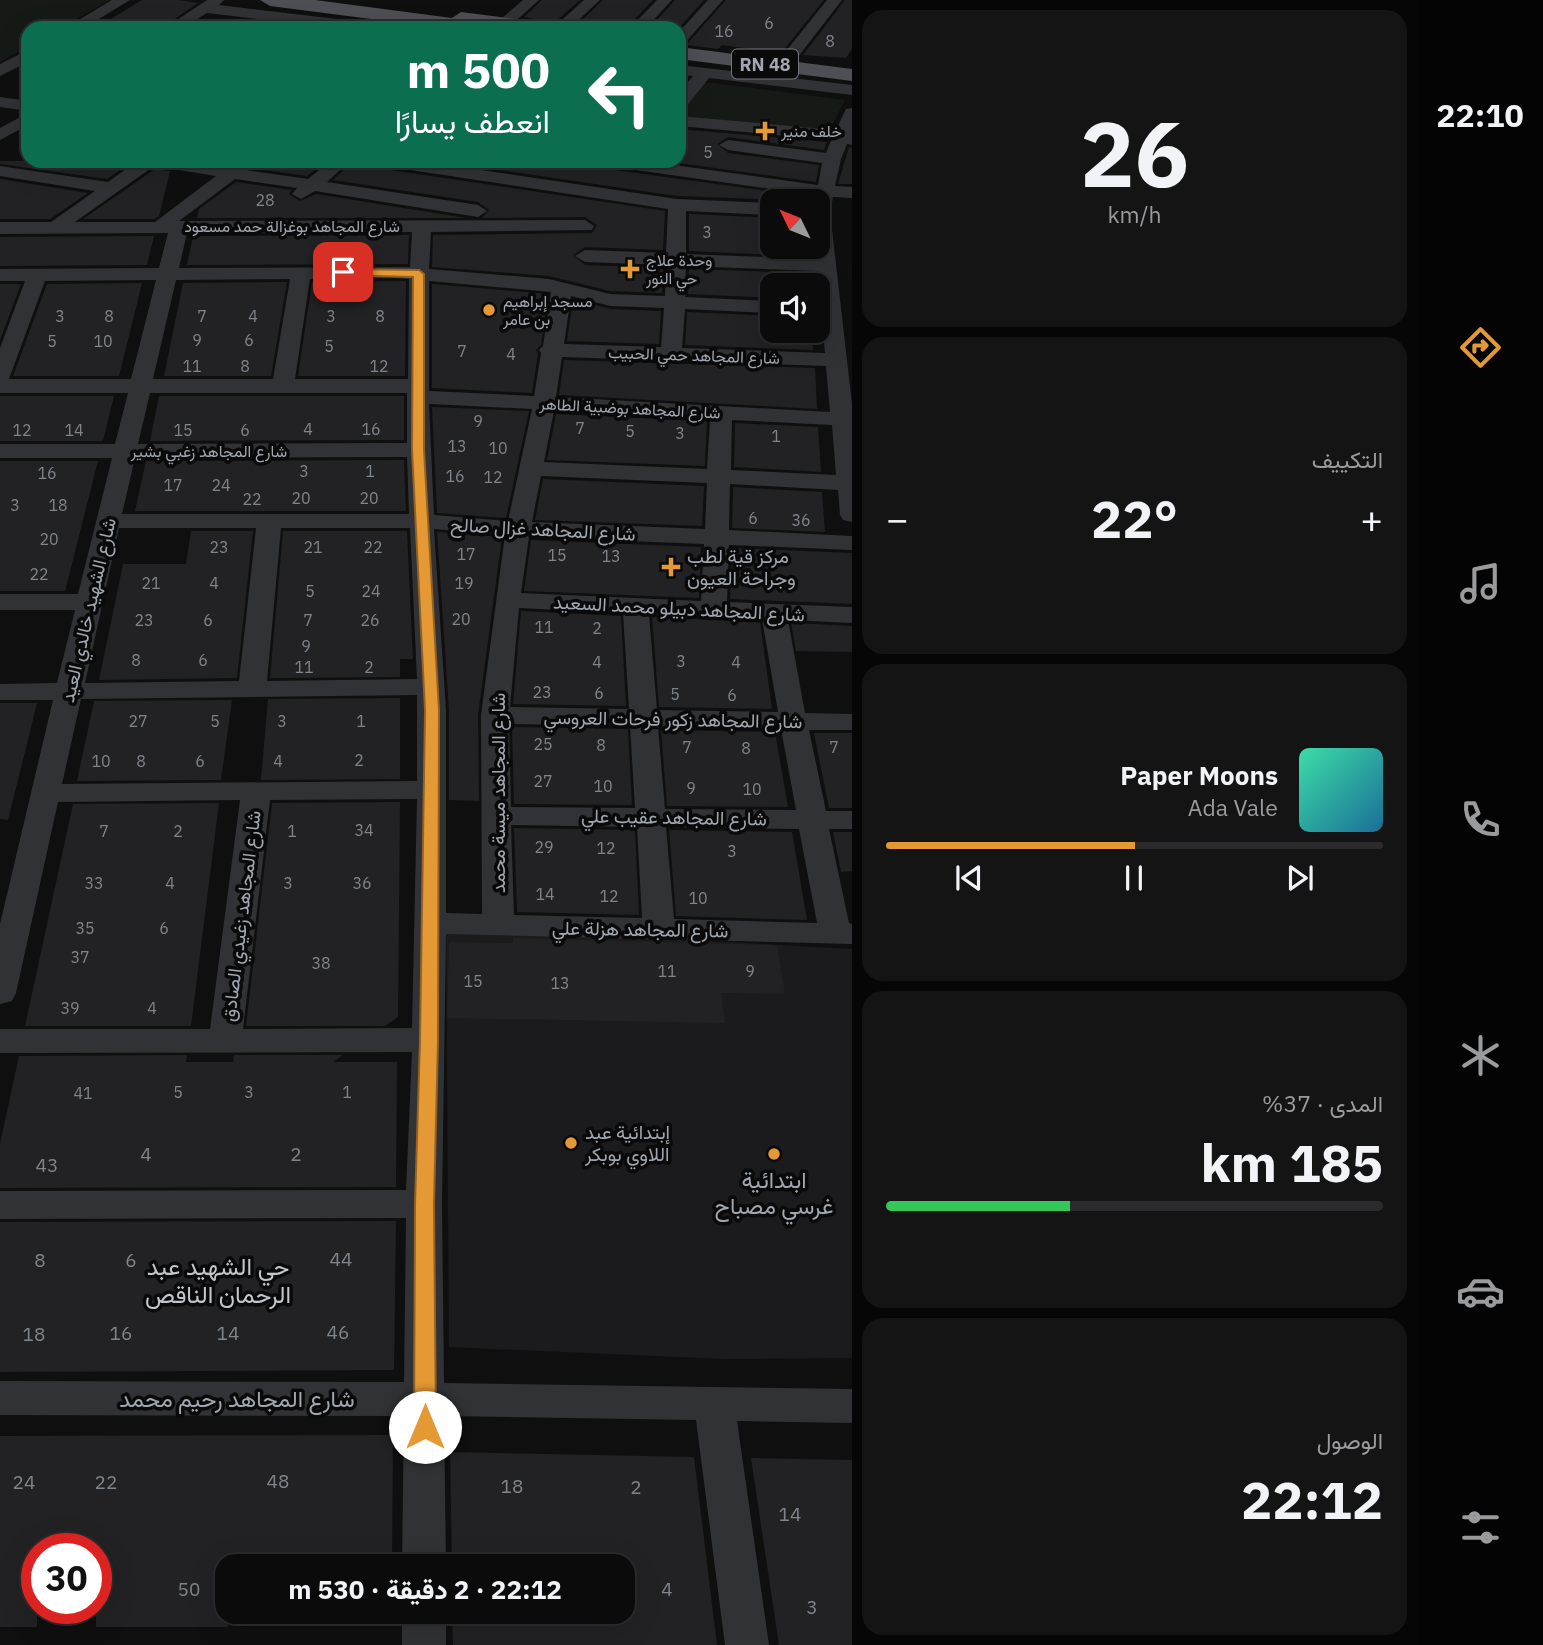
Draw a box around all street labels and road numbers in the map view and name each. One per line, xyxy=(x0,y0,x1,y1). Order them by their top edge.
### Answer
road number: RN 48 xyxy=(732,50,798,78)
street label: شارع المجاهد بوغزالة حمد مسعود xyxy=(184,216,400,238)
street label: شارع المجاهد حمي الحبيب xyxy=(608,342,780,372)
street label: شارع المجاهد بوضبية الطاهر xyxy=(538,393,721,425)
street label: شارع المجاهد زغبي بشير xyxy=(130,441,287,465)
street label: شارع المجاهد غزال صالح xyxy=(450,512,636,548)
street label: شارع الشهيد خالدي العيد xyxy=(55,515,125,705)
street label: شارع المجاهد دبيلو محمد السعيد xyxy=(552,589,806,628)
street label: شارع المجاهد ميسة محمد xyxy=(486,693,511,893)
street label: شارع المجاهد زكور فرحات العروسي xyxy=(543,705,803,737)
street label: شارع المجاهد عقيب علي xyxy=(581,803,767,835)
street label: شارع المجاهد زغيدي الصادق xyxy=(216,809,270,1023)
street label: شارع المجاهد هزلة علي xyxy=(551,915,728,947)
street label: شارع المجاهد رحيم محمد xyxy=(119,1383,355,1415)

